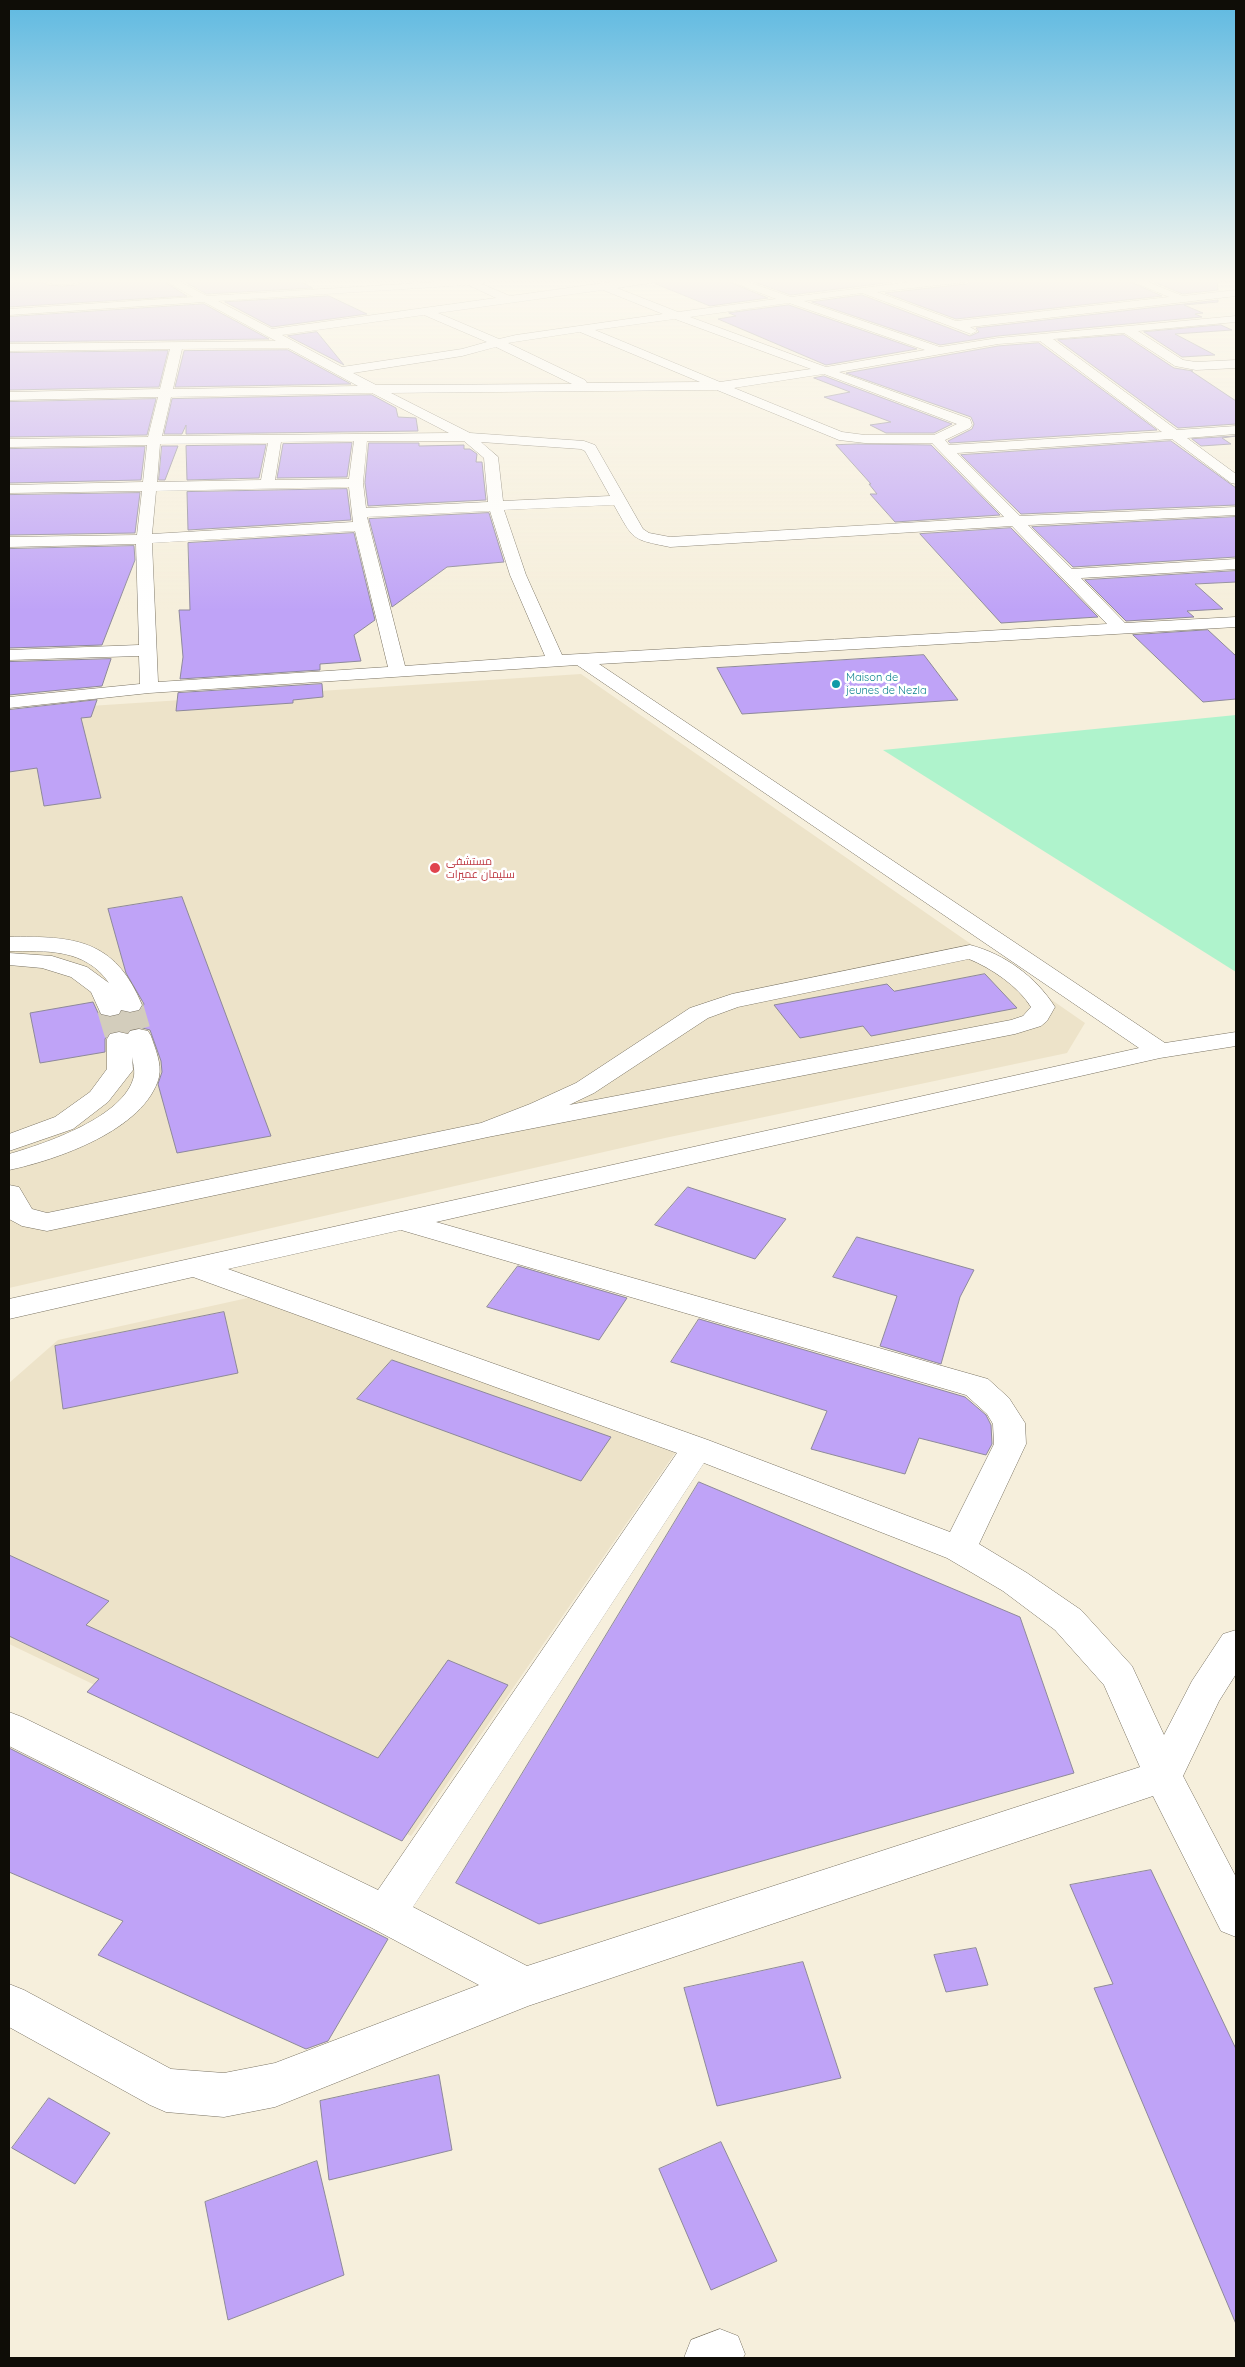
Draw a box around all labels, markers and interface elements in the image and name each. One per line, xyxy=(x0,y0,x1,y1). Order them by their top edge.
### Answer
place label: Maison de jeunes de Nezla xyxy=(846,671,927,697)
marker: Maison de jeunes de Nezla xyxy=(830,678,842,690)
place label: مستشفى سليمان عميرات xyxy=(446,855,515,881)
marker: مستشفى سليمان عميرات xyxy=(428,861,442,875)

